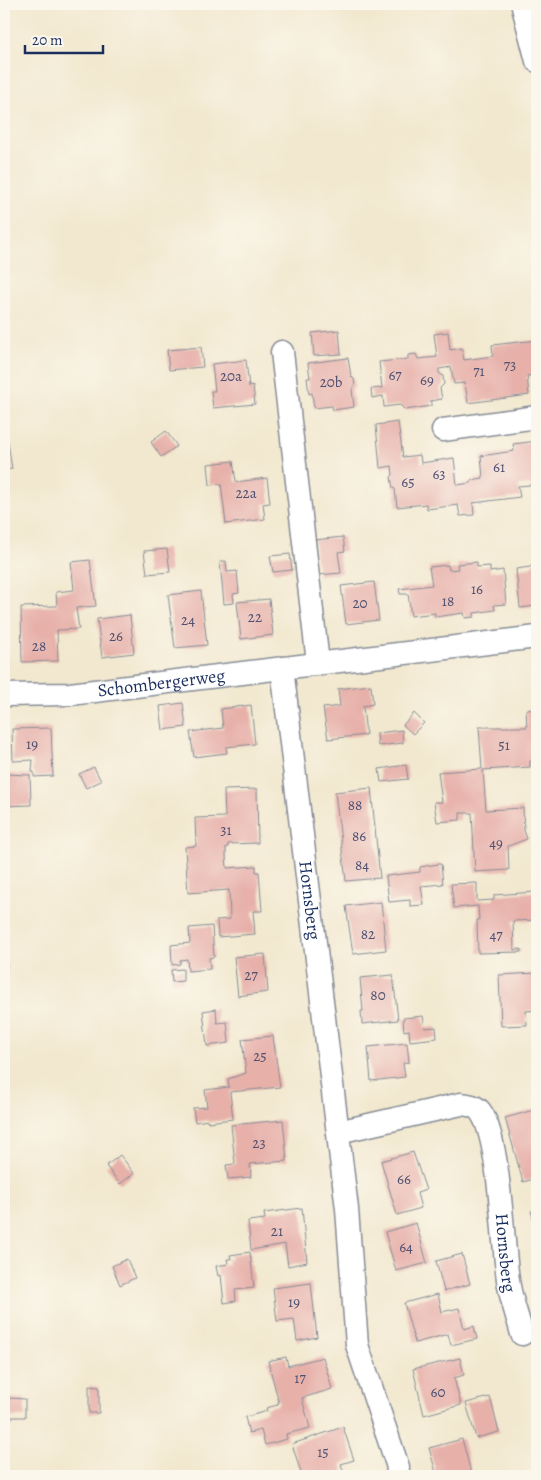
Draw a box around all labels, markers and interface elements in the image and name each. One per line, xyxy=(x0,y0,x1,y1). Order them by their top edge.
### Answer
scale bar xyxy=(25,22,102,54)
text: 20 m xyxy=(32,30,63,50)
house number: 73 xyxy=(504,355,516,375)
house number: 71 xyxy=(473,361,485,381)
house number: 67 xyxy=(388,365,402,385)
house number: 20a xyxy=(220,366,242,386)
house number: 69 xyxy=(420,370,434,390)
house number: 20b xyxy=(320,372,343,392)
house number: 61 xyxy=(493,457,505,477)
house number: 63 xyxy=(432,464,446,484)
house number: 65 xyxy=(401,472,415,492)
house number: 22a xyxy=(235,483,257,503)
house number: 16 xyxy=(471,579,483,599)
house number: 18 xyxy=(442,591,454,611)
house number: 20 xyxy=(352,593,368,613)
house number: 22 xyxy=(248,607,262,627)
house number: 24 xyxy=(181,610,195,630)
house number: 26 xyxy=(109,626,123,646)
house number: 28 xyxy=(32,636,46,656)
street label: Schombergerweg xyxy=(96,663,226,703)
house number: 19 xyxy=(26,734,38,754)
house number: 51 xyxy=(498,735,510,755)
house number: 88 xyxy=(348,795,362,815)
house number: 31 xyxy=(220,820,232,840)
house number: 86 xyxy=(352,826,366,846)
house number: 49 xyxy=(489,833,503,853)
house number: 84 xyxy=(355,855,369,875)
street label: Hornsberg xyxy=(293,859,327,941)
house number: 82 xyxy=(361,924,375,944)
house number: 47 xyxy=(489,925,503,945)
house number: 27 xyxy=(244,965,258,985)
house number: 80 xyxy=(370,985,386,1005)
house number: 25 xyxy=(253,1046,267,1066)
house number: 23 xyxy=(252,1133,266,1153)
house number: 66 xyxy=(397,1169,411,1189)
street label: Hornsberg xyxy=(490,1212,522,1295)
house number: 21 xyxy=(271,1221,283,1241)
house number: 64 xyxy=(399,1237,413,1257)
house number: 19 xyxy=(288,1292,300,1312)
house number: 17 xyxy=(294,1368,306,1388)
house number: 60 xyxy=(431,1382,445,1402)
house number: 15 xyxy=(317,1442,329,1462)

